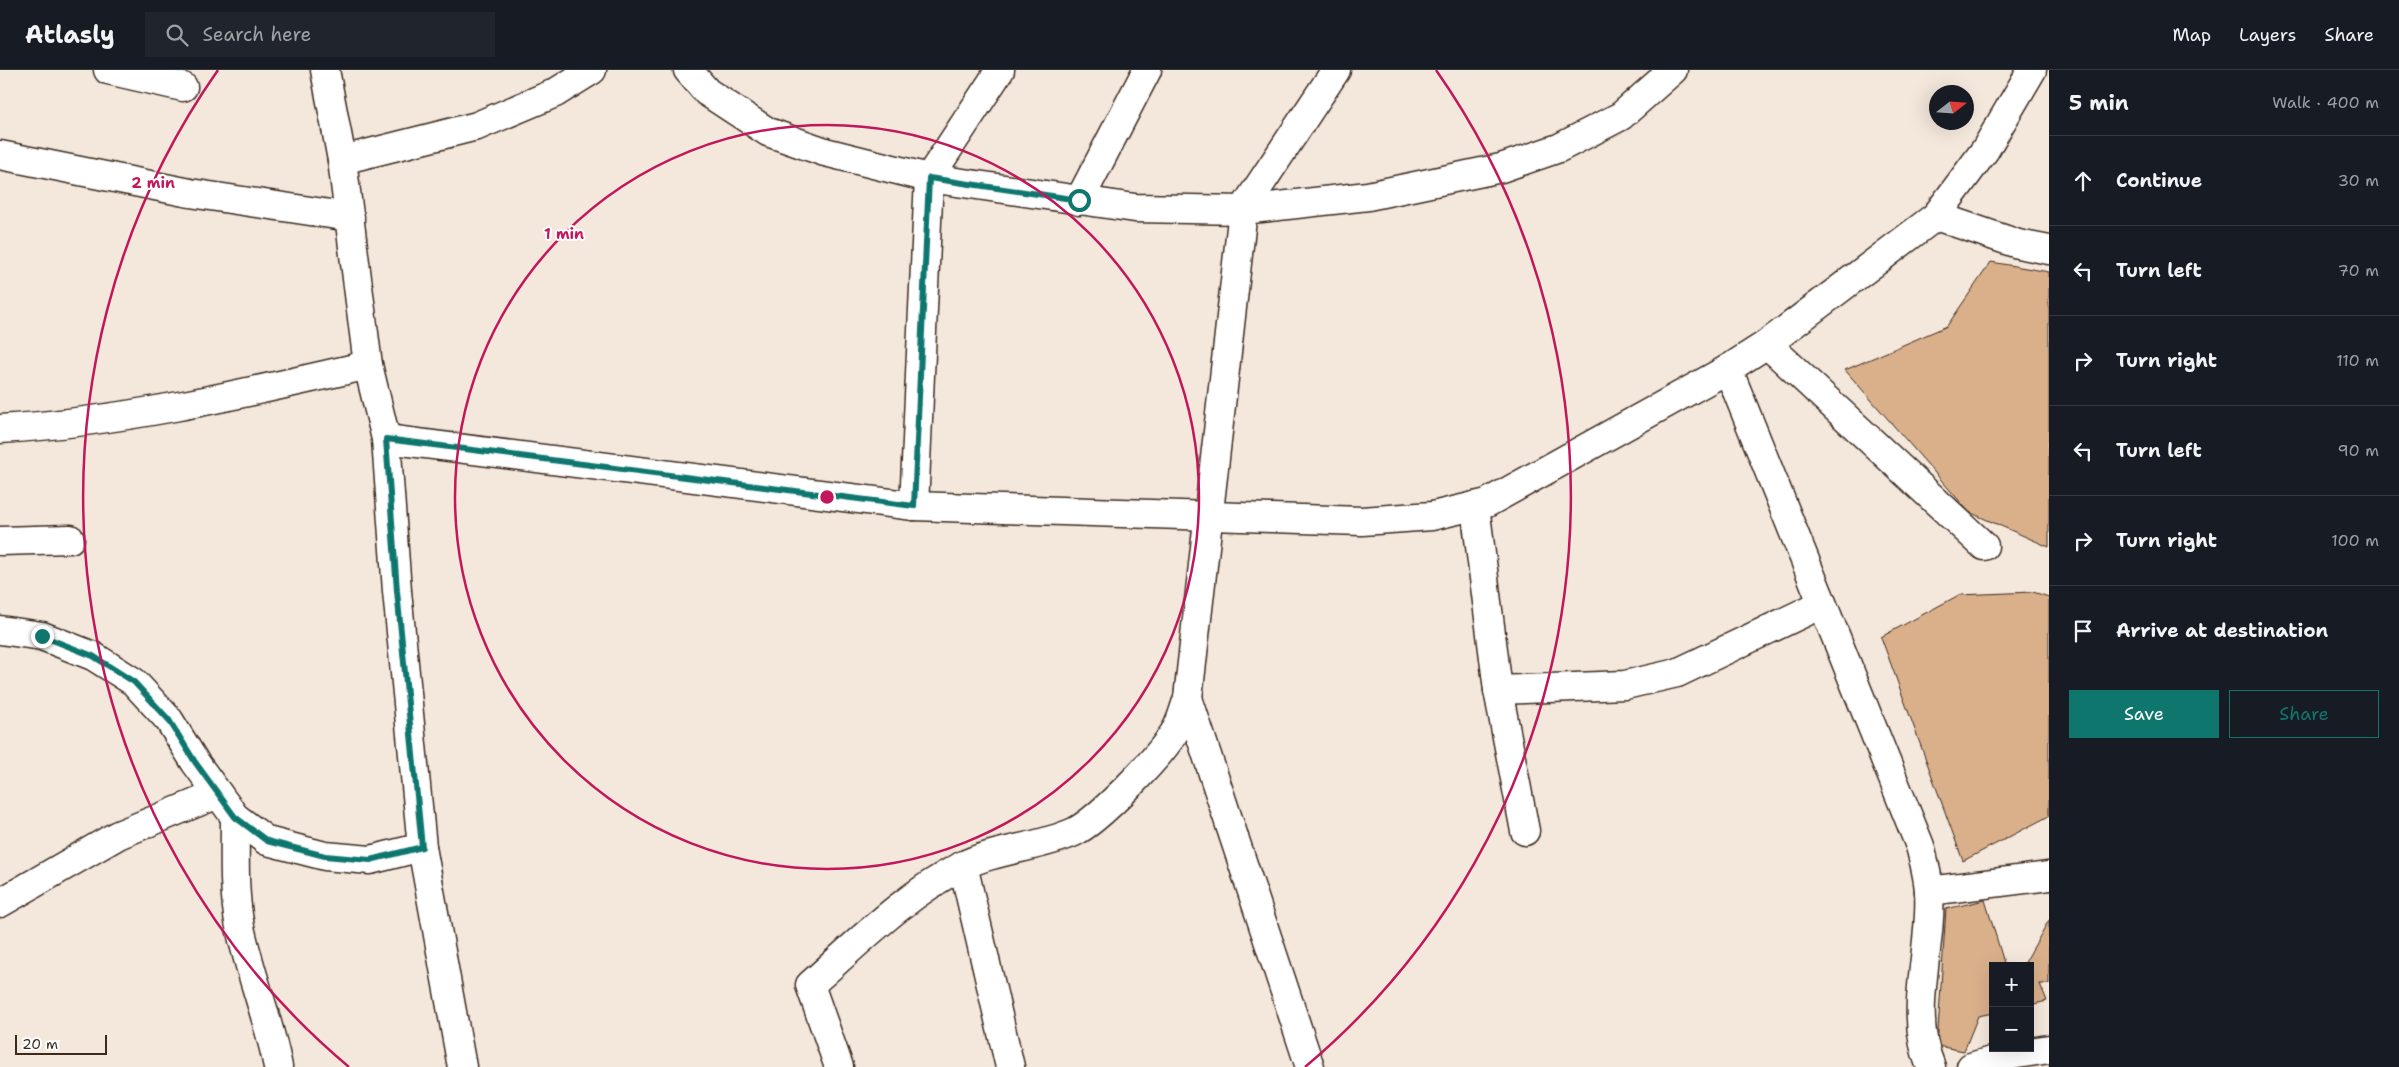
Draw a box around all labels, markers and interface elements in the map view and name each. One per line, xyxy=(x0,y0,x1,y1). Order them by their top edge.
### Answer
search box xyxy=(145,12,495,57)
text: Atlasly xyxy=(25,19,115,51)
icon: search xyxy=(163,21,191,49)
text: Search here xyxy=(203,22,311,47)
text: Map xyxy=(2173,23,2211,47)
text: Layers xyxy=(2239,23,2296,47)
text: Share xyxy=(2324,23,2374,47)
north arrow xyxy=(1929,85,1974,130)
text: 5 min xyxy=(2069,89,2129,117)
text: Walk · 400 m xyxy=(2272,92,2379,113)
icon: ahead xyxy=(2069,167,2097,195)
text: Continue xyxy=(2116,168,2202,193)
text: 30 m xyxy=(2338,170,2379,191)
text: 2 min xyxy=(131,173,175,193)
route start xyxy=(1068,189,1091,212)
text: 1 min xyxy=(544,224,584,244)
icon: left xyxy=(2069,257,2097,285)
text: Turn left xyxy=(2116,258,2202,283)
text: 70 m xyxy=(2338,260,2379,281)
icon: right xyxy=(2069,347,2097,375)
text: Turn right xyxy=(2116,348,2217,373)
text: 110 m xyxy=(2336,350,2379,371)
icon: left xyxy=(2069,437,2097,465)
text: Turn left xyxy=(2116,438,2202,463)
text: 90 m xyxy=(2338,440,2379,461)
centre of rings xyxy=(818,488,836,506)
icon: right xyxy=(2069,527,2097,555)
text: Turn right xyxy=(2116,528,2217,553)
text: 100 m xyxy=(2331,530,2379,551)
icon: arrive xyxy=(2069,617,2097,645)
text: Arrive at destination xyxy=(2116,618,2328,643)
route end xyxy=(31,625,54,648)
button: Save xyxy=(2069,690,2219,738)
button: Share xyxy=(2229,690,2379,738)
map controls xyxy=(1989,962,2034,1052)
button: + xyxy=(1989,962,2034,1007)
button: − xyxy=(1989,1007,2034,1052)
scale bar xyxy=(15,1032,108,1055)
text: 20 m xyxy=(22,1035,58,1053)

